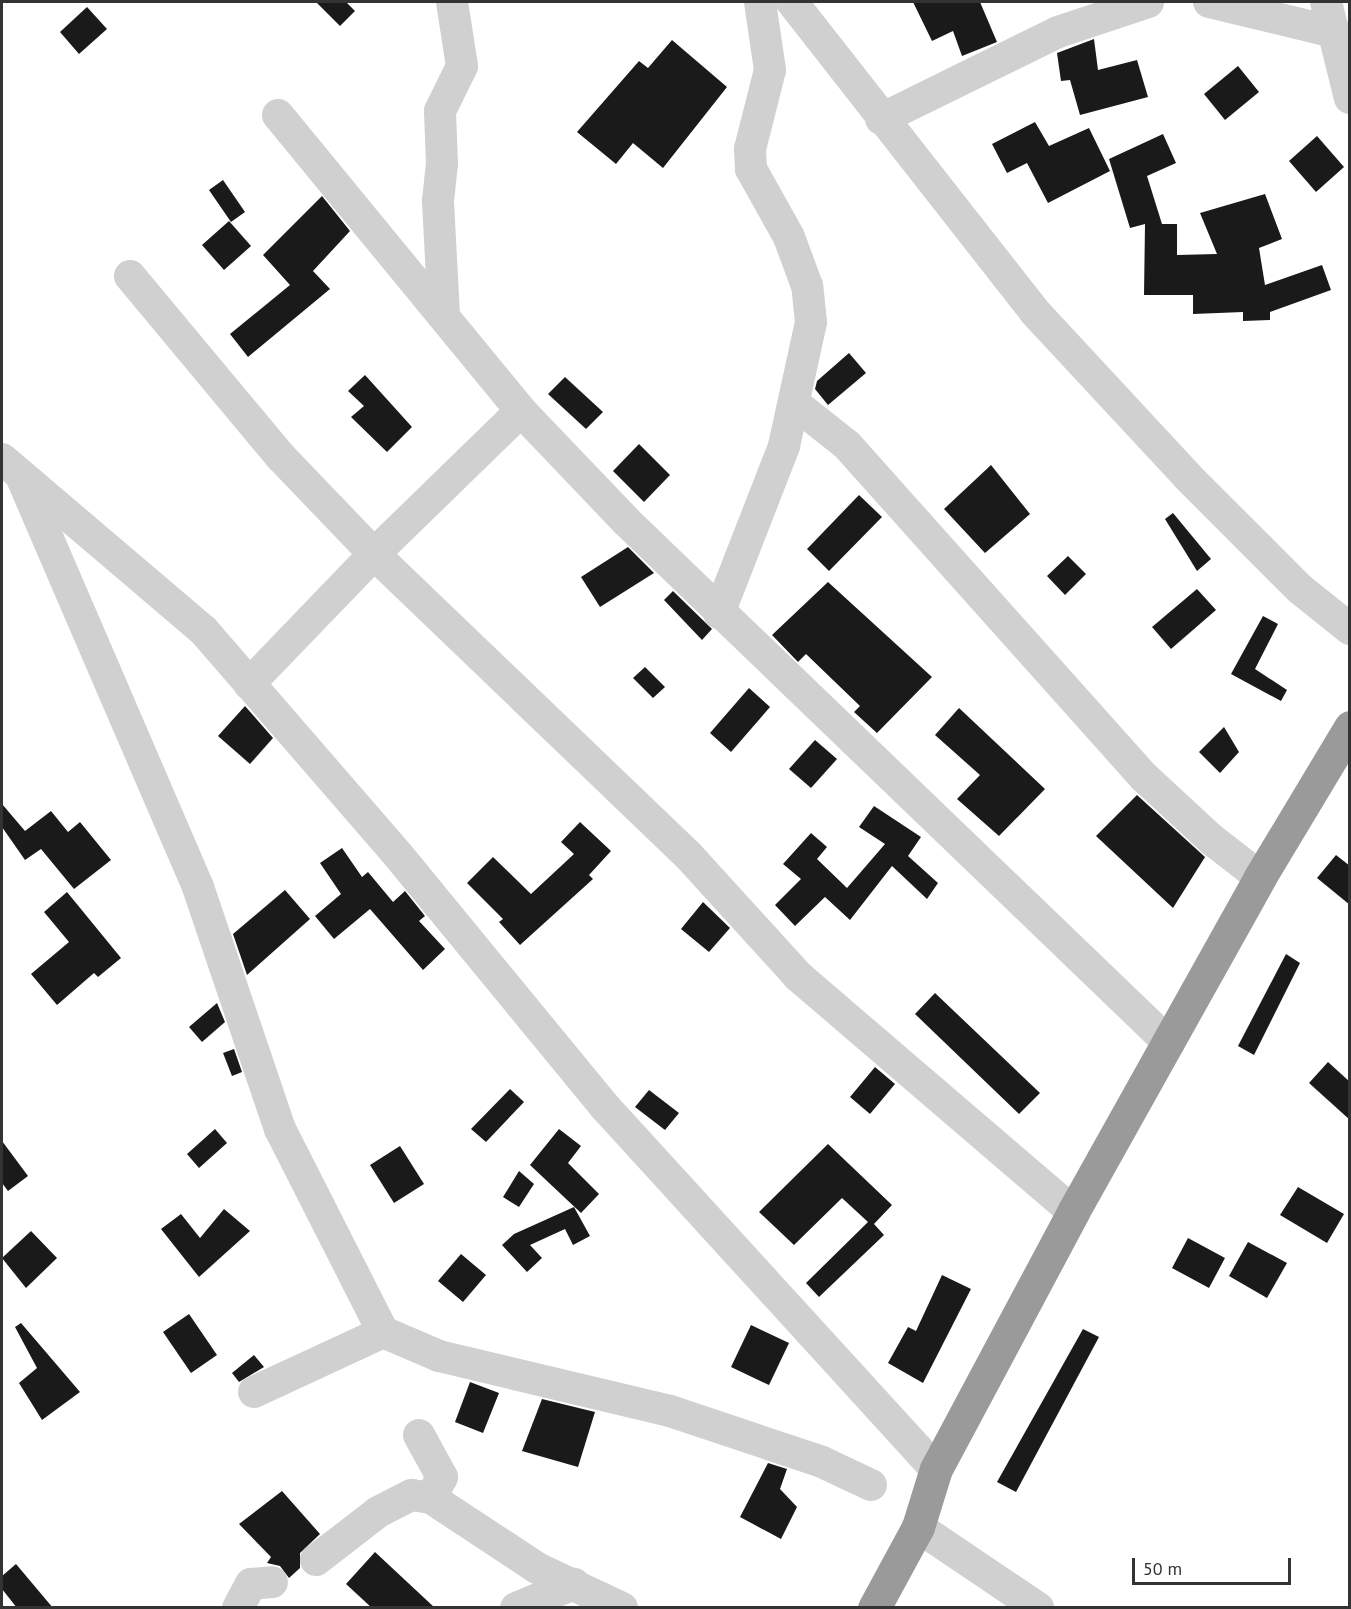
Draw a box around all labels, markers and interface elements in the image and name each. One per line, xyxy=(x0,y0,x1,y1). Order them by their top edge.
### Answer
scale bar xyxy=(1135,1546,1294,1584)
text: 50 m xyxy=(1143,1557,1182,1580)

